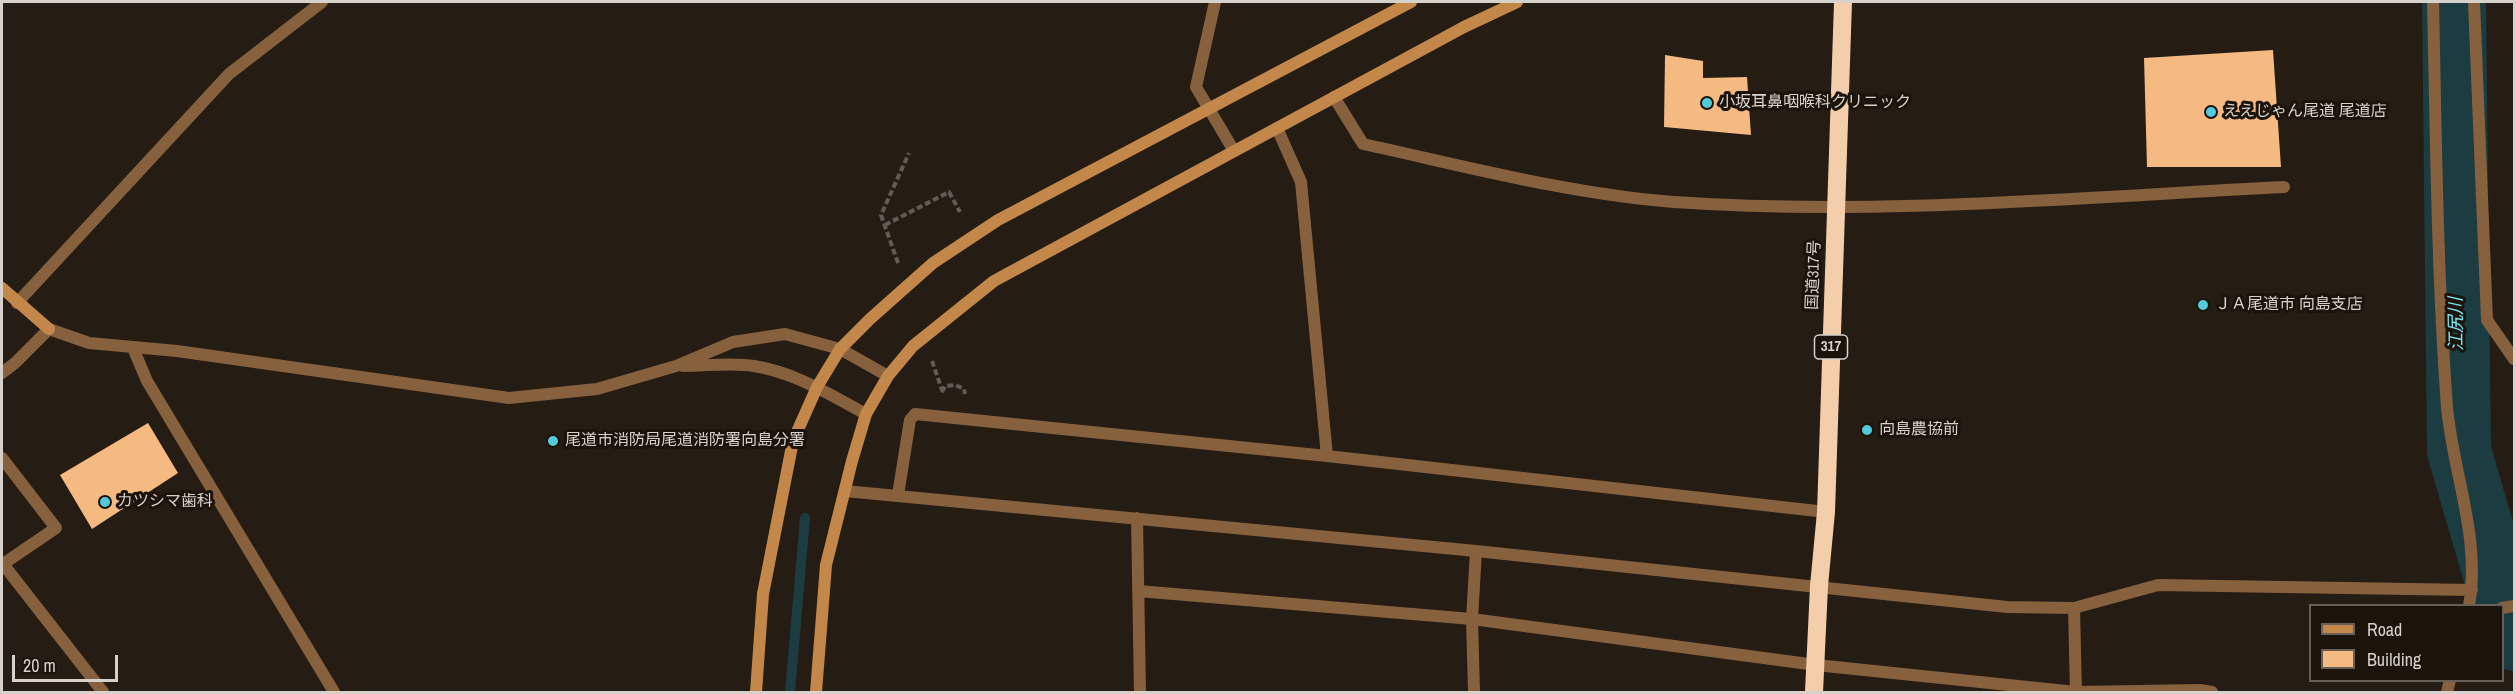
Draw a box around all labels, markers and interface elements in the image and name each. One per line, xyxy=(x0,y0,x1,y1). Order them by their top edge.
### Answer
place label: 小坂耳鼻咽喉科クリニック xyxy=(1719,93,1911,113)
marker: 小坂耳鼻咽喉科クリニック xyxy=(1700,96,1714,110)
place label: ええじゃん尾道 尾道店 xyxy=(2223,102,2387,122)
marker: ええじゃん尾道 尾道店 xyxy=(2204,105,2218,119)
street label: 国道317号 xyxy=(1803,240,1825,310)
place label: ＪＡ尾道市 向島支店 xyxy=(2215,295,2363,315)
water label: 江尻川 xyxy=(2446,297,2468,351)
marker: ＪＡ尾道市 向島支店 xyxy=(2196,298,2210,312)
road number: 317 xyxy=(1814,335,1848,359)
place label: 向島農協前 xyxy=(1879,420,1959,440)
marker: 向島農協前 xyxy=(1860,423,1874,437)
place label: 尾道市消防局尾道消防署向島分署 xyxy=(565,431,805,451)
marker: 尾道市消防局尾道消防署向島分署 xyxy=(546,434,560,448)
place label: カツシマ歯科 xyxy=(117,492,213,512)
marker: カツシマ歯科 xyxy=(98,495,112,509)
legend xyxy=(2309,604,2504,682)
text: Road xyxy=(2367,617,2402,642)
scale bar xyxy=(15,643,122,681)
text: Building xyxy=(2367,647,2421,672)
text: 20 m xyxy=(23,653,56,678)

